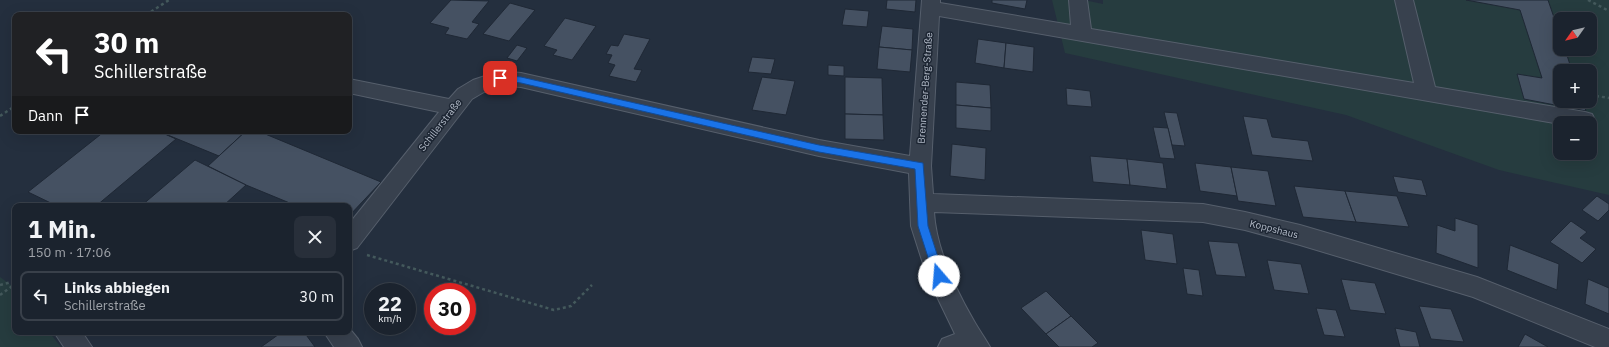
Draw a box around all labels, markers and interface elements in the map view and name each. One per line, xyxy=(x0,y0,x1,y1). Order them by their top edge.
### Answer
north arrow xyxy=(1553,12,1597,56)
map controls xyxy=(1553,12,1597,160)
text: 30 m xyxy=(94,24,159,61)
icon: left xyxy=(28,28,80,80)
street label: Brennender-Berg-Straße xyxy=(915,31,935,144)
text: Schillerstraße xyxy=(94,60,207,83)
pin xyxy=(483,61,517,95)
button: + xyxy=(1553,64,1597,108)
icon: arrive xyxy=(489,67,511,89)
street label: Schillerstraße xyxy=(416,96,465,154)
icon: arrive xyxy=(71,104,93,126)
text: Dann xyxy=(28,106,63,125)
button: − xyxy=(1553,116,1597,160)
text: 1 Min. xyxy=(28,213,96,245)
button: close xyxy=(294,216,336,258)
street label: Koppshaus xyxy=(1248,217,1300,241)
text: 150 m · 17:06 xyxy=(28,244,111,261)
position arrow xyxy=(918,255,960,297)
text: Links abbiegen xyxy=(64,278,170,297)
speed limit sign: 30 xyxy=(424,283,476,335)
icon: left xyxy=(30,285,52,307)
text: 30 m xyxy=(299,287,334,306)
text: 22 xyxy=(378,290,402,317)
text: Schillerstraße xyxy=(64,297,146,314)
text: km/h xyxy=(378,312,402,325)

